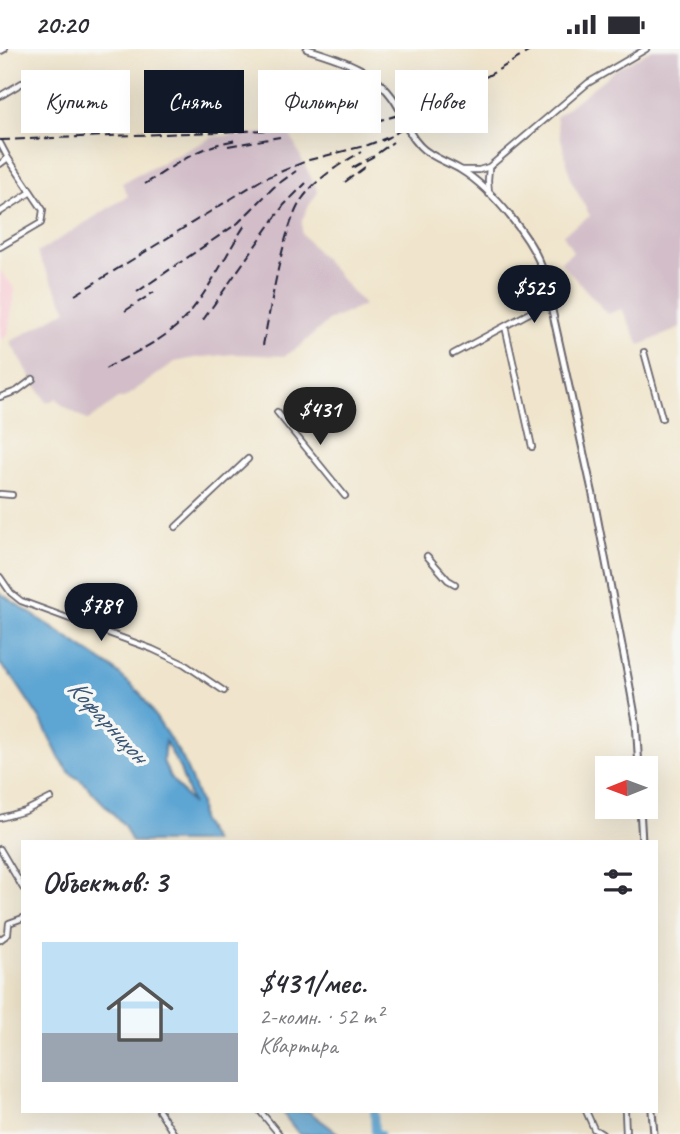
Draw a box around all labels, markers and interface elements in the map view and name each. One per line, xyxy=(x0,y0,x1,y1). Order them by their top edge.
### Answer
text: 20:20 xyxy=(35,8,87,41)
chip: Купить xyxy=(21,70,130,133)
chip: Снять xyxy=(144,70,244,133)
chip: Фильтры xyxy=(258,70,381,133)
chip: Новое xyxy=(395,70,488,133)
pin: $525 xyxy=(493,265,575,325)
text: $525 xyxy=(514,273,554,302)
pin: $431 xyxy=(279,387,361,447)
text: $431 xyxy=(299,395,341,424)
pin: $789 xyxy=(60,583,142,643)
text: $789 xyxy=(80,591,122,620)
water label: Кофарниҳон xyxy=(61,672,158,773)
north arrow xyxy=(595,756,658,819)
map controls xyxy=(595,756,658,819)
text: Объектов: 3 xyxy=(42,863,167,901)
icon: filters xyxy=(599,863,637,901)
text: $431/мес. xyxy=(259,964,367,1002)
icon: home xyxy=(98,970,182,1054)
text: 2-комн. · 52 m² xyxy=(259,1002,383,1031)
text: Квартира xyxy=(259,1031,337,1060)

